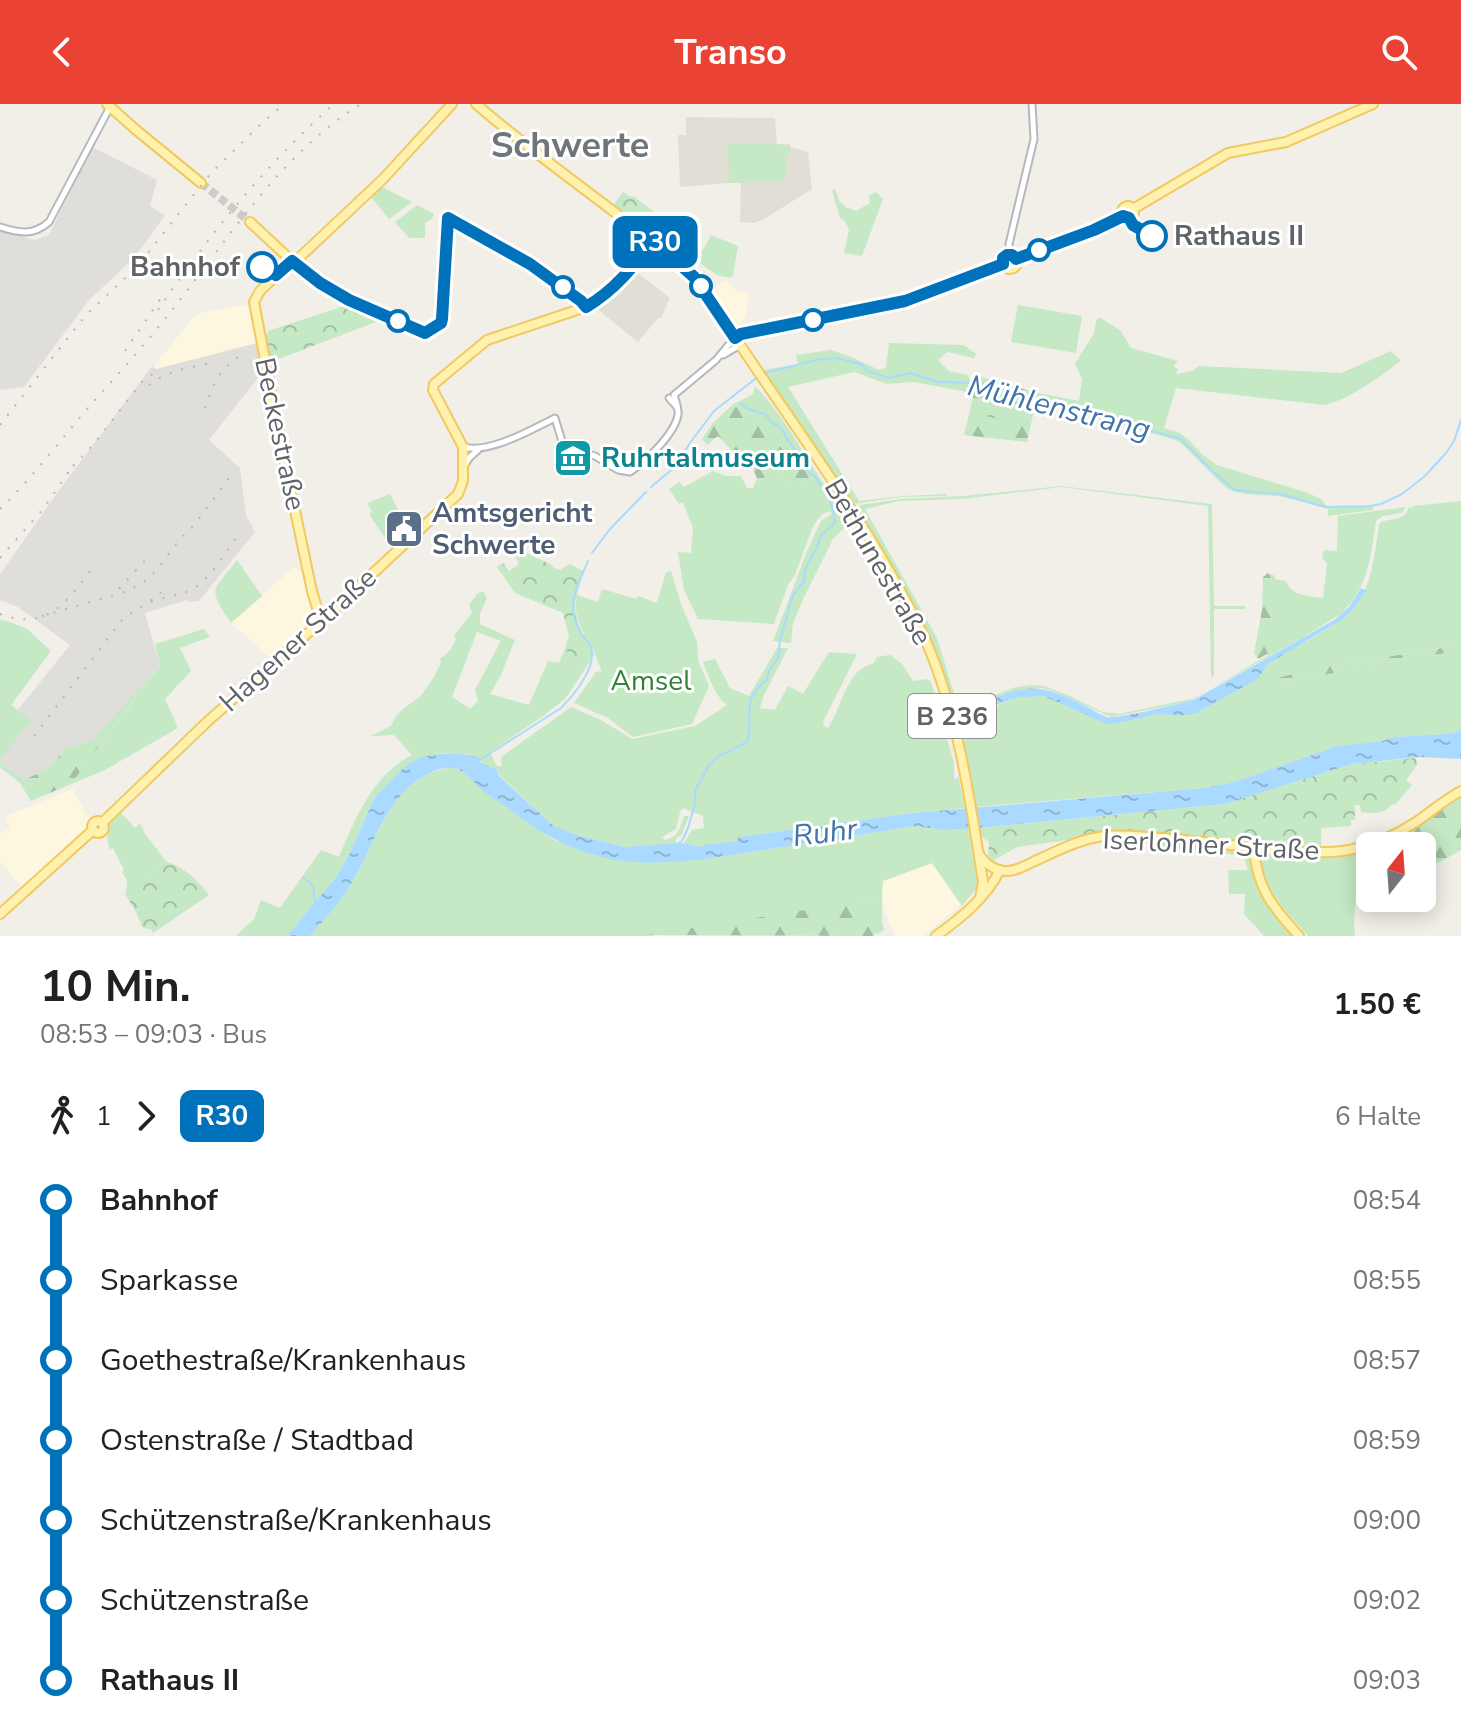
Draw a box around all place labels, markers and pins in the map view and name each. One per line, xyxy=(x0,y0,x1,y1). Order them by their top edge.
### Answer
place label: Rathaus II xyxy=(1174,217,1304,255)
marker: Rathaus II xyxy=(1137,221,1167,251)
unlabelled marker xyxy=(1028,239,1050,261)
place label: Bahnhof xyxy=(130,248,241,286)
marker: Bahnhof xyxy=(247,252,277,282)
unlabelled marker xyxy=(690,275,712,297)
unlabelled marker xyxy=(552,276,574,298)
unlabelled marker xyxy=(802,309,824,331)
unlabelled marker xyxy=(387,310,409,332)
museum icon: Ruhrtalmuseum xyxy=(552,437,594,479)
place label: Ruhrtalmuseum xyxy=(601,439,810,477)
place label: Amtsgericht Schwerte xyxy=(432,494,593,564)
public building icon: Amtsgericht Schwerte xyxy=(383,508,425,550)

